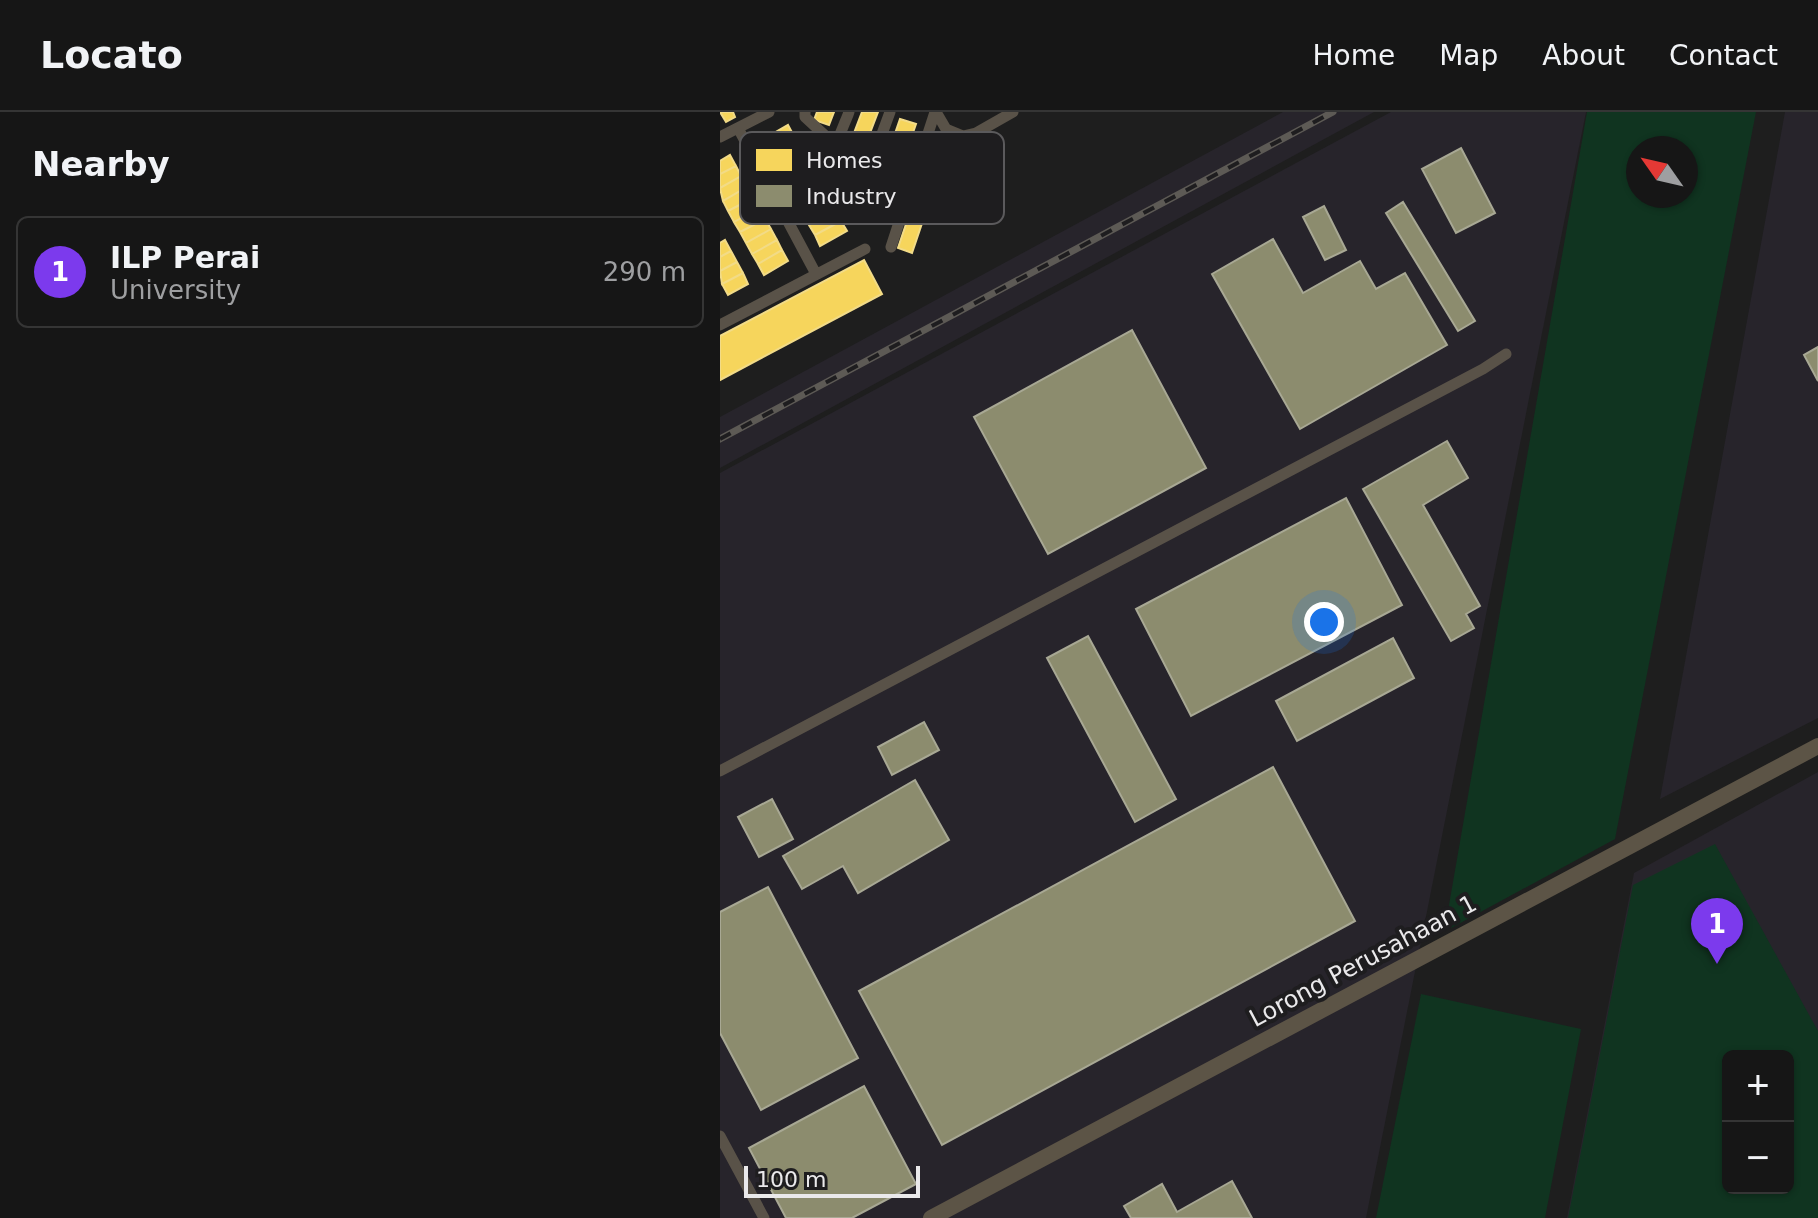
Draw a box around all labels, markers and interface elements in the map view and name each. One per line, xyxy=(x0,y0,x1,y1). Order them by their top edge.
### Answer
text: Locato xyxy=(40,33,183,77)
text: Home xyxy=(1312,39,1395,72)
text: Map xyxy=(1439,39,1498,72)
text: About xyxy=(1542,39,1625,72)
text: Contact xyxy=(1669,39,1778,72)
legend xyxy=(740,132,1004,224)
north arrow xyxy=(1626,136,1698,208)
text: Nearby xyxy=(32,144,170,184)
text: Homes xyxy=(806,148,882,173)
text: Industry xyxy=(806,184,897,209)
text: ILP Perai xyxy=(110,240,260,275)
text: 1 xyxy=(51,257,69,287)
text: 290 m xyxy=(603,257,686,287)
text: University xyxy=(110,275,241,305)
your location xyxy=(1304,602,1344,642)
street label: Lorong Perusahaan 1 xyxy=(1245,889,1481,1033)
pin: 1 xyxy=(1691,898,1743,964)
map controls xyxy=(1722,1050,1794,1194)
button: + xyxy=(1722,1050,1794,1122)
button: − xyxy=(1722,1122,1794,1194)
scale bar xyxy=(744,1162,920,1198)
text: 100 m xyxy=(756,1167,826,1192)

